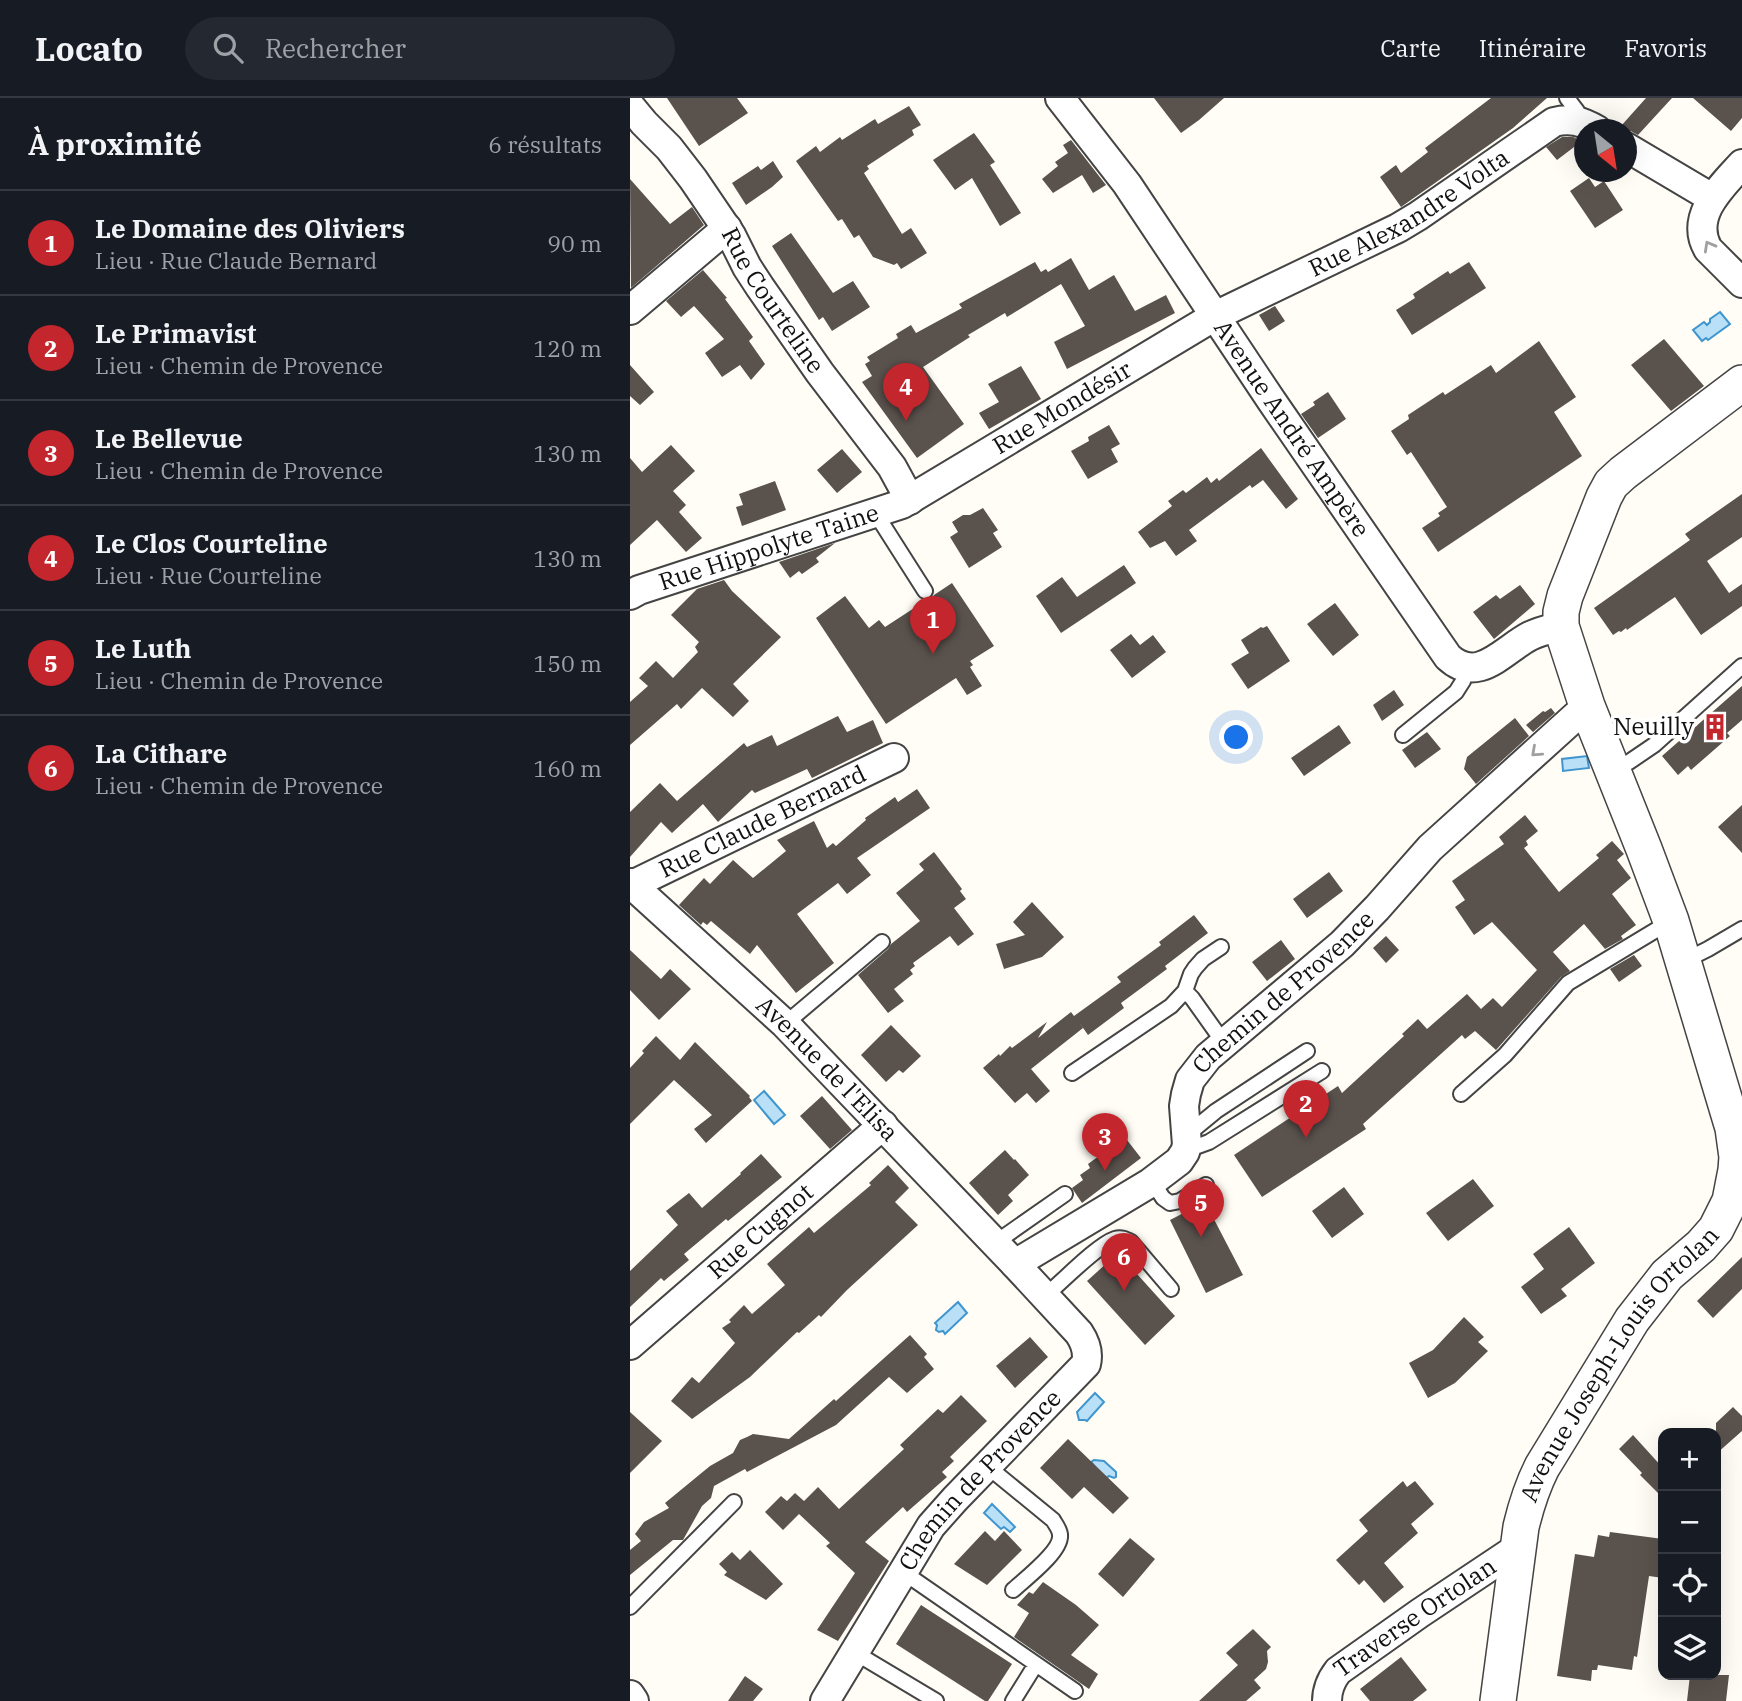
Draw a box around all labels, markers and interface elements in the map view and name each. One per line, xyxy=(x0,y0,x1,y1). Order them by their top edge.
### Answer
search box xyxy=(185,17,675,80)
text: Locato xyxy=(35,27,143,70)
icon: search xyxy=(209,29,247,67)
text: Rechercher xyxy=(265,31,406,65)
text: Carte xyxy=(1380,32,1441,64)
text: Itinéraire xyxy=(1479,32,1586,64)
text: Favoris xyxy=(1624,32,1707,64)
north arrow xyxy=(1574,119,1637,182)
text: À proximité xyxy=(28,124,202,163)
text: 6 résultats xyxy=(488,129,602,159)
street label: Rue Alexandre Volta xyxy=(1303,141,1515,284)
text: Le Domaine des Oliviers xyxy=(95,211,405,245)
street label: Rue Courteline xyxy=(715,222,832,379)
text: 1 xyxy=(44,228,58,258)
text: 90 m xyxy=(547,228,602,258)
one-way arrow xyxy=(1703,240,1717,253)
text: Lieu · Rue Claude Bernard xyxy=(95,245,377,275)
street label: Avenue André Ampère xyxy=(1207,313,1378,543)
text: Le Primavist xyxy=(95,316,257,350)
text: 2 xyxy=(44,333,58,363)
text: 120 m xyxy=(533,333,602,363)
text: Lieu · Chemin de Provence xyxy=(95,350,383,380)
street label: Rue Mondésir xyxy=(986,353,1137,461)
pin: 4 xyxy=(883,363,929,421)
text: Le Bellevue xyxy=(95,421,243,455)
text: 3 xyxy=(44,438,58,468)
text: 130 m xyxy=(533,438,602,468)
text: Lieu · Chemin de Provence xyxy=(95,455,383,485)
street label: Rue Hippolyte Taine xyxy=(655,496,883,597)
text: Le Clos Courteline xyxy=(95,526,328,560)
text: 4 xyxy=(44,543,58,573)
text: 130 m xyxy=(533,543,602,573)
text: Lieu · Rue Courteline xyxy=(95,560,322,590)
pin: 1 xyxy=(910,596,956,654)
text: Le Luth xyxy=(95,631,191,665)
text: 5 xyxy=(44,648,58,678)
text: 150 m xyxy=(533,648,602,678)
text: Lieu · Chemin de Provence xyxy=(95,665,383,695)
place label: Neuilly xyxy=(1613,710,1694,742)
building icon: Neuilly xyxy=(1700,712,1730,742)
your location xyxy=(1219,720,1253,754)
text: La Cithare xyxy=(95,736,227,770)
one-way arrow xyxy=(1531,743,1544,756)
text: 6 xyxy=(44,753,58,783)
text: 160 m xyxy=(533,753,602,783)
street label: Rue Claude Bernard xyxy=(653,757,871,885)
text: Lieu · Chemin de Provence xyxy=(95,770,383,800)
street label: Chemin de Provence xyxy=(1184,903,1381,1080)
street label: Avenue de l'Elisa xyxy=(750,989,906,1148)
pin: 2 xyxy=(1283,1080,1329,1138)
pin: 3 xyxy=(1082,1113,1128,1171)
street label: Rue Cugnot xyxy=(700,1176,820,1286)
pin: 5 xyxy=(1178,1179,1224,1237)
street label: Avenue Joseph-Louis Ortolan xyxy=(1512,1219,1726,1506)
pin: 6 xyxy=(1101,1233,1147,1291)
street label: Chemin de Provence xyxy=(891,1382,1068,1576)
map controls xyxy=(1658,1428,1721,1680)
button: + xyxy=(1658,1428,1721,1491)
button: − xyxy=(1658,1491,1721,1554)
street label: Traverse Ortolan xyxy=(1327,1550,1502,1684)
button: locate xyxy=(1658,1554,1721,1617)
button: layers xyxy=(1658,1617,1721,1680)

